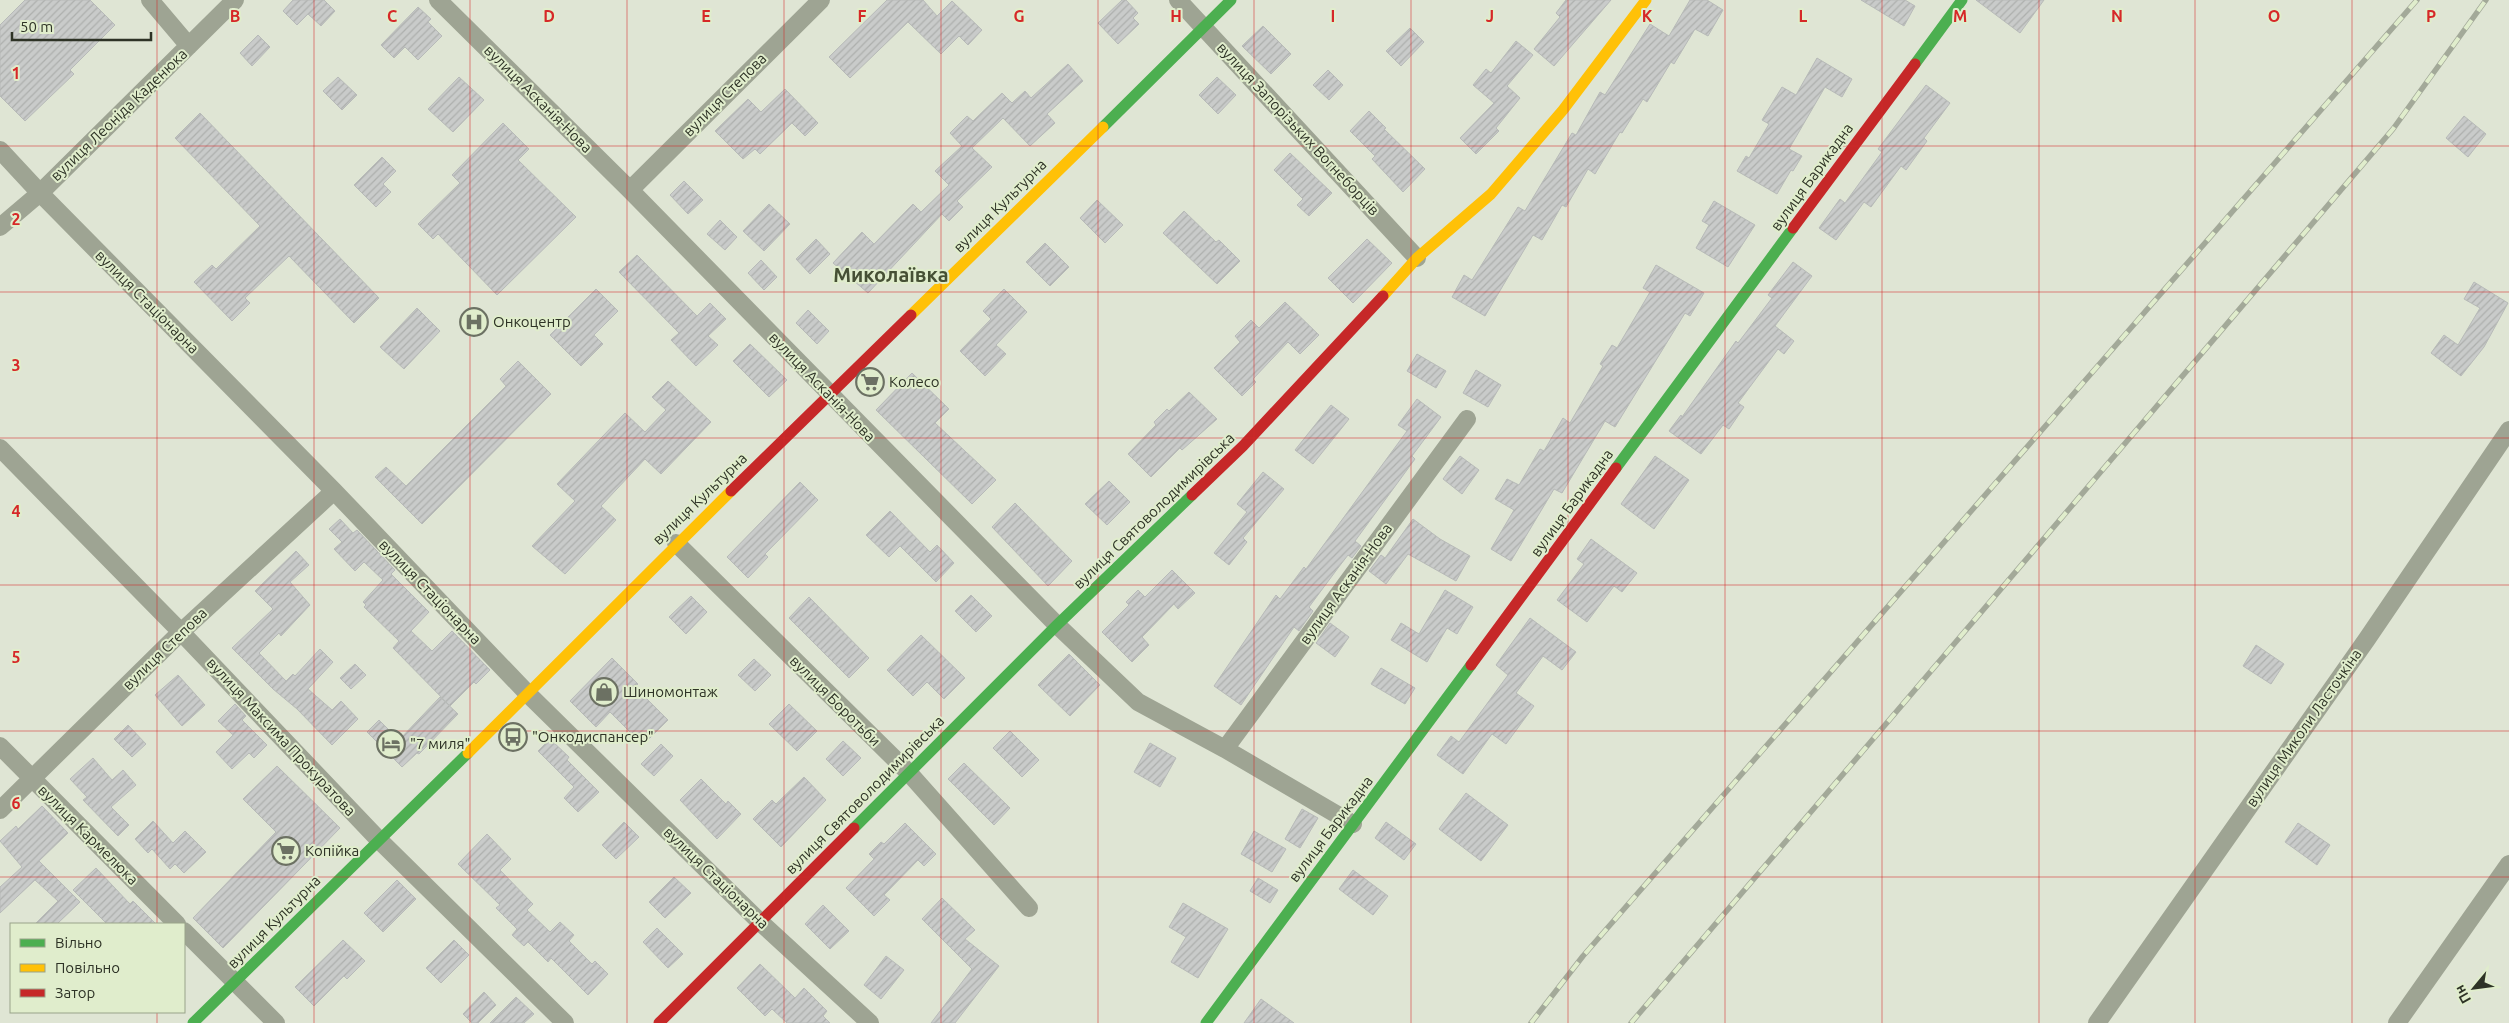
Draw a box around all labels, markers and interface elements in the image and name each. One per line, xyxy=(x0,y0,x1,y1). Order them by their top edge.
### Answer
text: B xyxy=(230,7,240,25)
text: C xyxy=(387,7,397,25)
text: D xyxy=(543,7,555,25)
text: E xyxy=(701,7,711,25)
text: F xyxy=(858,7,867,25)
text: G xyxy=(1013,7,1025,25)
text: H xyxy=(1170,7,1182,25)
text: I xyxy=(1331,7,1335,25)
text: J xyxy=(1486,7,1494,25)
text: K xyxy=(1642,7,1653,25)
text: L xyxy=(1799,7,1808,25)
text: M xyxy=(1953,7,1967,25)
text: N xyxy=(2111,7,2123,25)
text: O xyxy=(2268,7,2280,25)
text: P xyxy=(2426,7,2436,25)
scale bar xyxy=(12,10,151,42)
text: 50 m xyxy=(20,18,53,35)
street label: вулиця Запорізьких Вогнеборців xyxy=(1214,39,1383,219)
street label: вулиця Асканія-Нова xyxy=(481,41,596,156)
street label: вулиця Леоніда Каденюка xyxy=(47,45,190,184)
street label: вулиця Степова xyxy=(680,50,770,140)
text: 1 xyxy=(11,64,21,82)
street label: вулиця Барикадна xyxy=(1767,120,1856,234)
street label: вулиця Культурна xyxy=(950,156,1050,256)
text: 2 xyxy=(11,210,21,228)
street label: вулиця Стаціонарна xyxy=(92,246,203,357)
district label: Миколаївка xyxy=(833,263,949,286)
hospital icon: Онкоцентр xyxy=(459,307,489,337)
place label: Онкоцентр xyxy=(493,313,571,330)
street label: вулиця Асканія-Нова xyxy=(766,328,879,445)
text: 3 xyxy=(11,356,21,374)
supermarket icon: Колесо xyxy=(855,367,885,397)
place label: Колесо xyxy=(889,373,940,390)
street label: вулиця Святоволодимирівська xyxy=(1070,429,1238,592)
street label: вулиця Барикадна xyxy=(1527,446,1616,560)
street label: вулиця Культурна xyxy=(649,449,750,548)
text: 4 xyxy=(11,502,21,520)
street label: вулиця Асканія-Нова xyxy=(1296,520,1395,647)
street label: вулиця Стаціонарна xyxy=(376,536,485,648)
street label: вулиця Степова xyxy=(119,604,210,693)
street label: вулиця Миколи Ласточкіна xyxy=(2243,646,2365,810)
text: 5 xyxy=(11,648,21,666)
street label: вулиця Боротьби xyxy=(787,652,884,749)
street label: вулиця Максима Прокуратова xyxy=(204,654,359,819)
shop icon: Шиномонтаж xyxy=(589,677,619,707)
place label: Шиномонтаж xyxy=(623,683,718,700)
street label: вулиця Святоволодимирівська xyxy=(782,712,947,877)
bus stop icon: "Онкодиспансер" xyxy=(498,722,528,752)
place label: "Онкодиспансер" xyxy=(532,728,654,745)
hotel icon: "7 миля" xyxy=(376,729,406,759)
place label: "7 миля" xyxy=(410,735,471,752)
street label: вулиця Барикадна xyxy=(1285,772,1376,885)
street label: вулиця Кармелюка xyxy=(35,781,142,888)
text: 6 xyxy=(11,794,21,812)
street label: вулиця Стаціонарна xyxy=(660,823,772,932)
supermarket icon: Копійка xyxy=(271,836,301,866)
place label: Копійка xyxy=(305,842,359,859)
street label: вулиця Культурна xyxy=(224,872,324,972)
legend xyxy=(10,923,185,1013)
text: Вільно xyxy=(55,934,102,951)
text: Повільно xyxy=(55,959,120,976)
north arrow xyxy=(2449,963,2499,1013)
text: Пн xyxy=(2451,982,2474,1006)
text: Затор xyxy=(55,984,95,1001)

